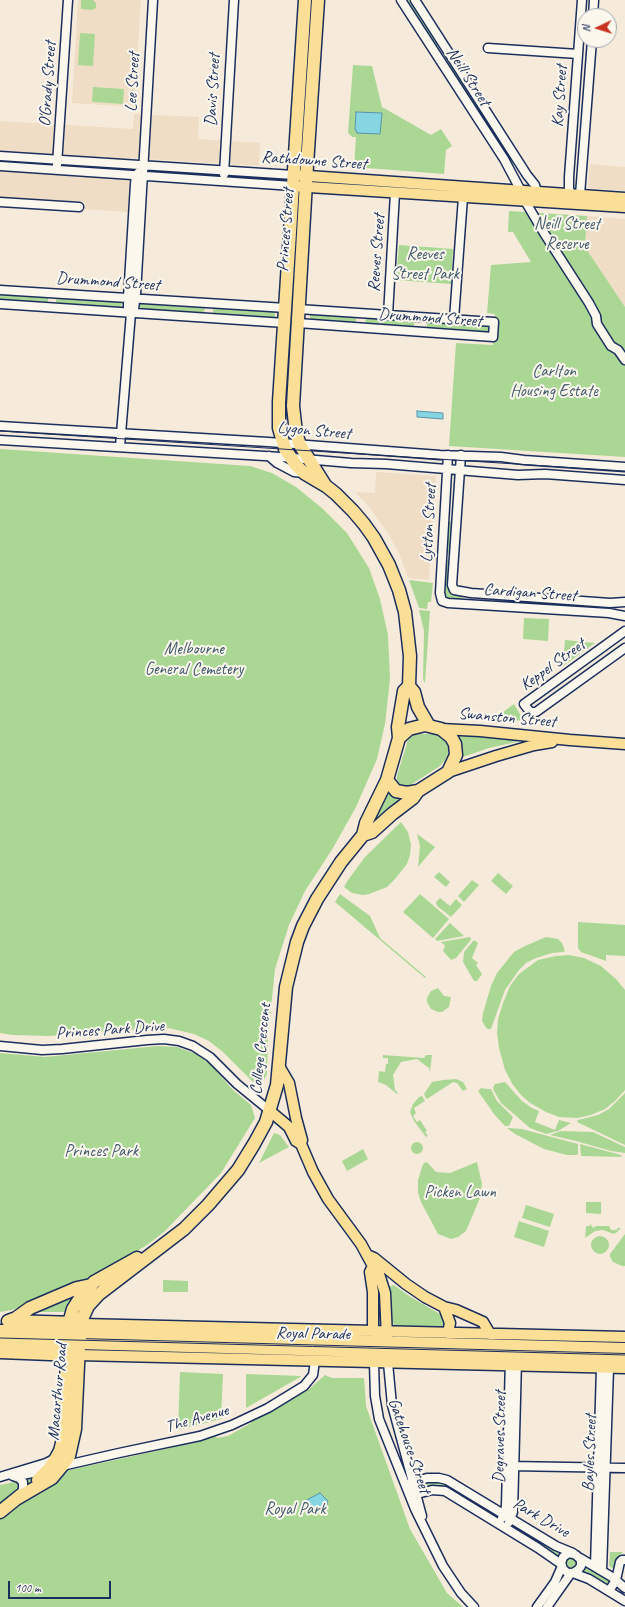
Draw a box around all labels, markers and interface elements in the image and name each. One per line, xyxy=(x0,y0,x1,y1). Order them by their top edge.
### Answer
north arrow xyxy=(577,8,617,48)
text: N xyxy=(579,25,593,33)
street label: O'Grady Street xyxy=(35,41,61,127)
street label: Neill Street xyxy=(441,44,495,110)
street label: Lee Street xyxy=(121,52,145,112)
street label: Davis Street xyxy=(201,53,225,127)
street label: Kay Street xyxy=(548,64,572,128)
street label: Rathdowne Street xyxy=(261,147,367,175)
street label: Princes Street xyxy=(273,188,299,272)
street label: Reeves Street xyxy=(364,213,390,293)
park label: Neill Street Reserve xyxy=(534,215,600,255)
park label: Reeves Street Park xyxy=(391,245,459,285)
street label: Drummond Street xyxy=(56,268,160,296)
street label: Drummond Street xyxy=(378,304,482,332)
park label: Carlton Housing Estate xyxy=(510,362,598,402)
street label: Lygon Street xyxy=(276,418,352,444)
street label: Lytton Street xyxy=(417,483,441,563)
street label: Cardigan Street xyxy=(483,580,577,606)
street label: Keppel Street xyxy=(516,635,590,695)
park label: Melbourne General Cemetery xyxy=(145,640,243,680)
street label: Swanston Street xyxy=(457,704,557,732)
street label: College Crescent xyxy=(246,1002,276,1096)
street label: Princes Park Drive xyxy=(55,1016,165,1044)
park label: Princes Park xyxy=(64,1142,138,1162)
park label: Picken Lawn xyxy=(424,1183,496,1203)
street label: Royal Parade xyxy=(276,1323,350,1345)
street label: Macarthur Road xyxy=(44,1343,72,1441)
street label: Degraves Street xyxy=(489,1391,511,1483)
street label: Gatehouse Street xyxy=(383,1396,435,1496)
street label: The Avenue xyxy=(163,1400,231,1438)
street label: Bayles Street xyxy=(578,1414,602,1492)
street label: Park Drive xyxy=(509,1494,573,1542)
park label: Royal Park xyxy=(264,1500,326,1520)
scale bar xyxy=(10,1573,113,1599)
text: 100 m xyxy=(15,1580,41,1596)

